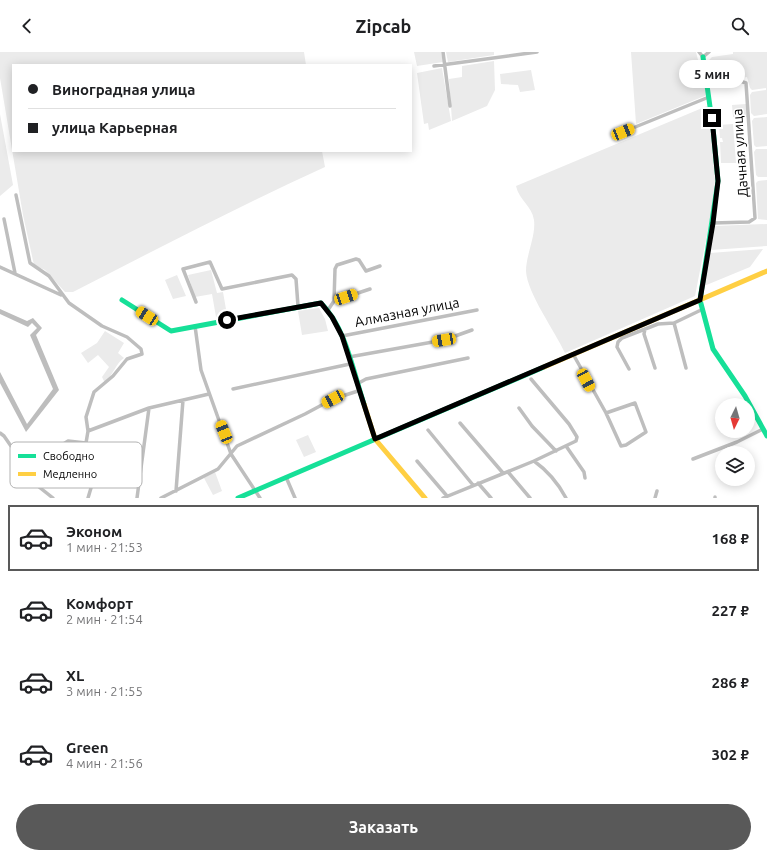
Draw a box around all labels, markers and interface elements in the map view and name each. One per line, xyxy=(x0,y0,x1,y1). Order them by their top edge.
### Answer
icon: back xyxy=(16,15,38,37)
icon: search xyxy=(729,15,751,37)
text: Zipcab xyxy=(356,16,411,36)
callout: 5 мин xyxy=(679,60,745,88)
text: 5 мин xyxy=(694,67,730,81)
text: Виноградная улица xyxy=(52,81,195,98)
street label: Дачная улица xyxy=(729,108,751,198)
route end xyxy=(703,109,721,127)
text: улица Карьерная xyxy=(52,119,178,136)
car xyxy=(610,122,636,142)
car xyxy=(333,288,359,306)
street label: Алмазная улица xyxy=(353,294,461,330)
car xyxy=(134,304,160,328)
route start xyxy=(218,311,236,329)
car xyxy=(431,332,457,348)
car xyxy=(575,367,597,393)
car xyxy=(320,388,346,410)
north arrow xyxy=(715,398,755,438)
map controls xyxy=(715,398,755,486)
car xyxy=(214,419,234,445)
legend xyxy=(10,442,142,488)
button: layers xyxy=(715,446,755,486)
text: Свободно xyxy=(43,450,94,462)
text: Медленно xyxy=(43,468,97,480)
icon: car xyxy=(18,520,54,556)
text: Эконом xyxy=(66,523,122,540)
text: 168 ₽ xyxy=(712,530,749,547)
text: 1 мин · 21:53 xyxy=(66,540,143,554)
icon: car xyxy=(18,592,54,628)
text: Комфорт xyxy=(66,595,133,612)
text: 227 ₽ xyxy=(712,602,749,619)
text: 2 мин · 21:54 xyxy=(66,612,143,626)
icon: car xyxy=(18,664,54,700)
text: XL xyxy=(66,667,84,684)
text: 286 ₽ xyxy=(712,674,749,691)
text: 3 мин · 21:55 xyxy=(66,684,143,698)
icon: car xyxy=(18,736,54,772)
text: Green xyxy=(66,739,108,756)
text: 302 ₽ xyxy=(712,746,749,763)
text: 4 мин · 21:56 xyxy=(66,756,143,770)
button: Заказать xyxy=(16,804,751,850)

